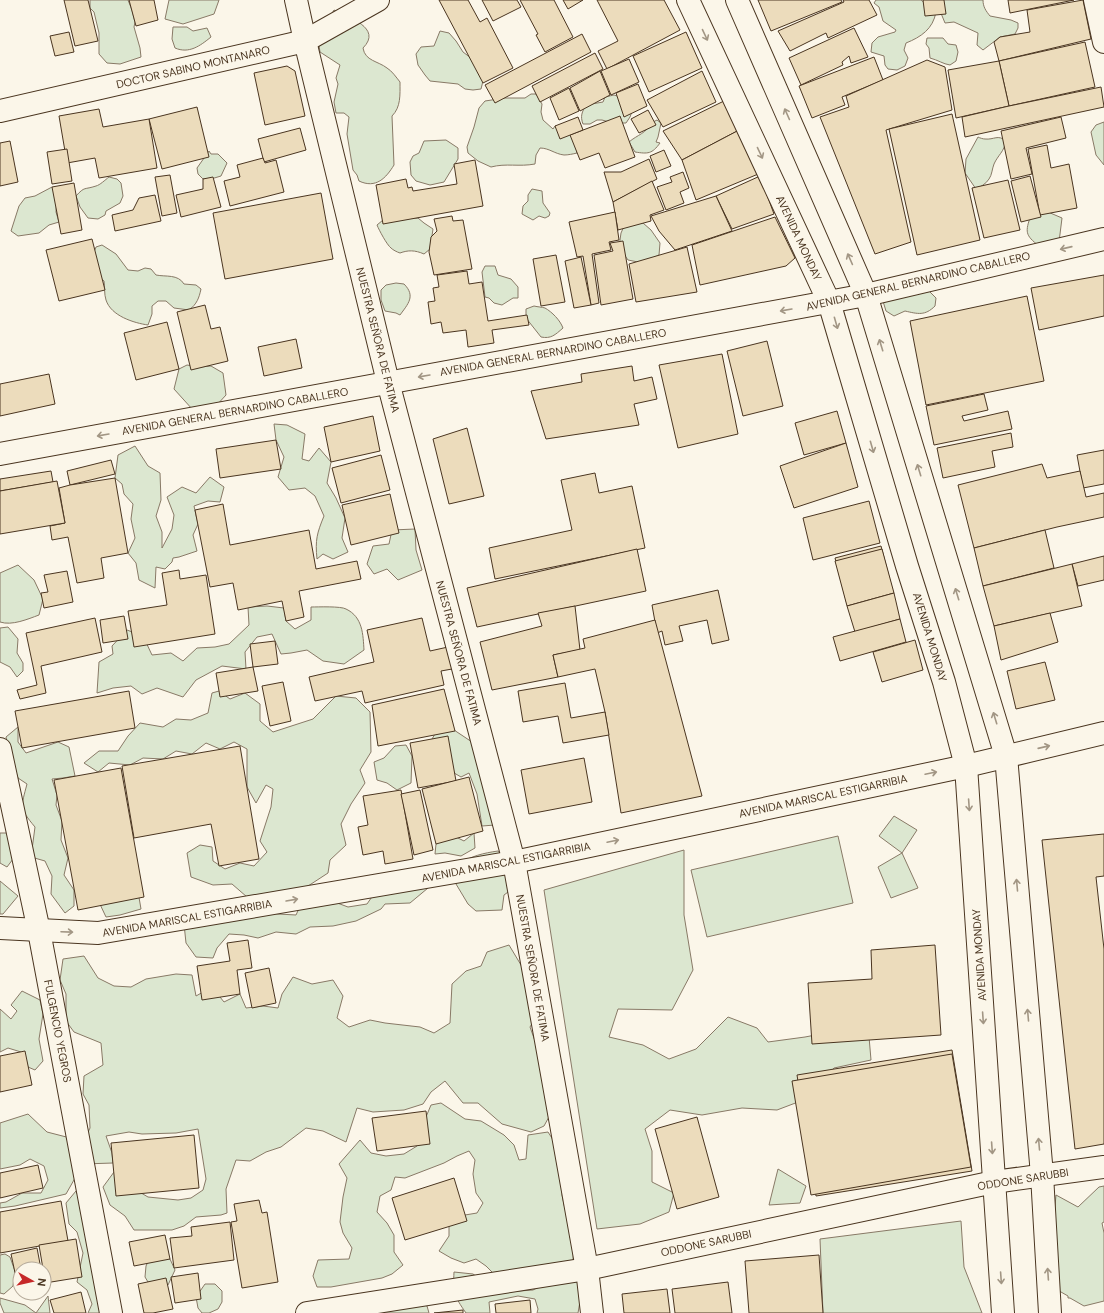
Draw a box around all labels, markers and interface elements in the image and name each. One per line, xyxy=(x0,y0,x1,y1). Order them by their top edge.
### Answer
one-way arrow xyxy=(702,29,709,41)
street label: DOCTOR SABINO MONTANARO xyxy=(115,42,271,92)
one-way arrow xyxy=(782,109,790,121)
one-way arrow xyxy=(757,147,764,159)
street label: AVENIDA MONDAY xyxy=(773,193,825,283)
one-way arrow xyxy=(1060,244,1073,252)
street label: AVENIDA GENERAL BERNARDINO CABALLERO xyxy=(804,248,1032,314)
one-way arrow xyxy=(846,254,853,266)
street label: NUESTRA SEÑORA DE FATIMA xyxy=(353,266,403,414)
one-way arrow xyxy=(780,306,793,314)
one-way arrow xyxy=(833,316,840,329)
street label: AVENIDA GENERAL BERNARDINO CABALLERO xyxy=(439,325,667,379)
one-way arrow xyxy=(877,339,884,352)
one-way arrow xyxy=(418,372,431,380)
street label: AVENIDA GENERAL BERNARDINO CABALLERO xyxy=(121,384,349,438)
one-way arrow xyxy=(97,431,110,439)
one-way arrow xyxy=(869,441,876,454)
one-way arrow xyxy=(915,463,922,476)
street label: NUESTRA SEÑORA DE FATIMA xyxy=(433,579,485,727)
one-way arrow xyxy=(953,588,960,601)
street label: AVENIDA MONDAY xyxy=(910,591,950,684)
one-way arrow xyxy=(991,712,998,725)
one-way arrow xyxy=(1037,742,1050,750)
one-way arrow xyxy=(925,769,938,777)
street label: AVENIDA MARISCAL ESTIGARRIBIA xyxy=(737,771,909,821)
one-way arrow xyxy=(965,798,972,811)
one-way arrow xyxy=(606,837,619,845)
street label: AVENIDA MARISCAL ESTIGARRIBIA xyxy=(420,839,592,885)
one-way arrow xyxy=(1014,879,1021,892)
street label: NUESTRA SEÑORA DE FATIMA xyxy=(513,893,553,1043)
street label: AVENIDA MARISCAL ESTIGARRIBIA xyxy=(101,896,273,940)
one-way arrow xyxy=(285,896,298,904)
street label: AVENIDA MONDAY xyxy=(969,908,989,1002)
one-way arrow xyxy=(60,928,73,936)
street label: FULGENCIO YEGROS xyxy=(41,978,75,1084)
one-way arrow xyxy=(1024,1009,1032,1022)
one-way arrow xyxy=(979,1011,986,1024)
one-way arrow xyxy=(1035,1138,1042,1151)
one-way arrow xyxy=(988,1141,995,1154)
street label: ODDONE SARUBBI xyxy=(976,1165,1070,1193)
street label: ODDONE SARUBBI xyxy=(659,1227,753,1259)
north arrow xyxy=(12,1261,52,1301)
one-way arrow xyxy=(1044,1268,1051,1281)
one-way arrow xyxy=(997,1271,1004,1284)
text: N xyxy=(34,1277,49,1287)

